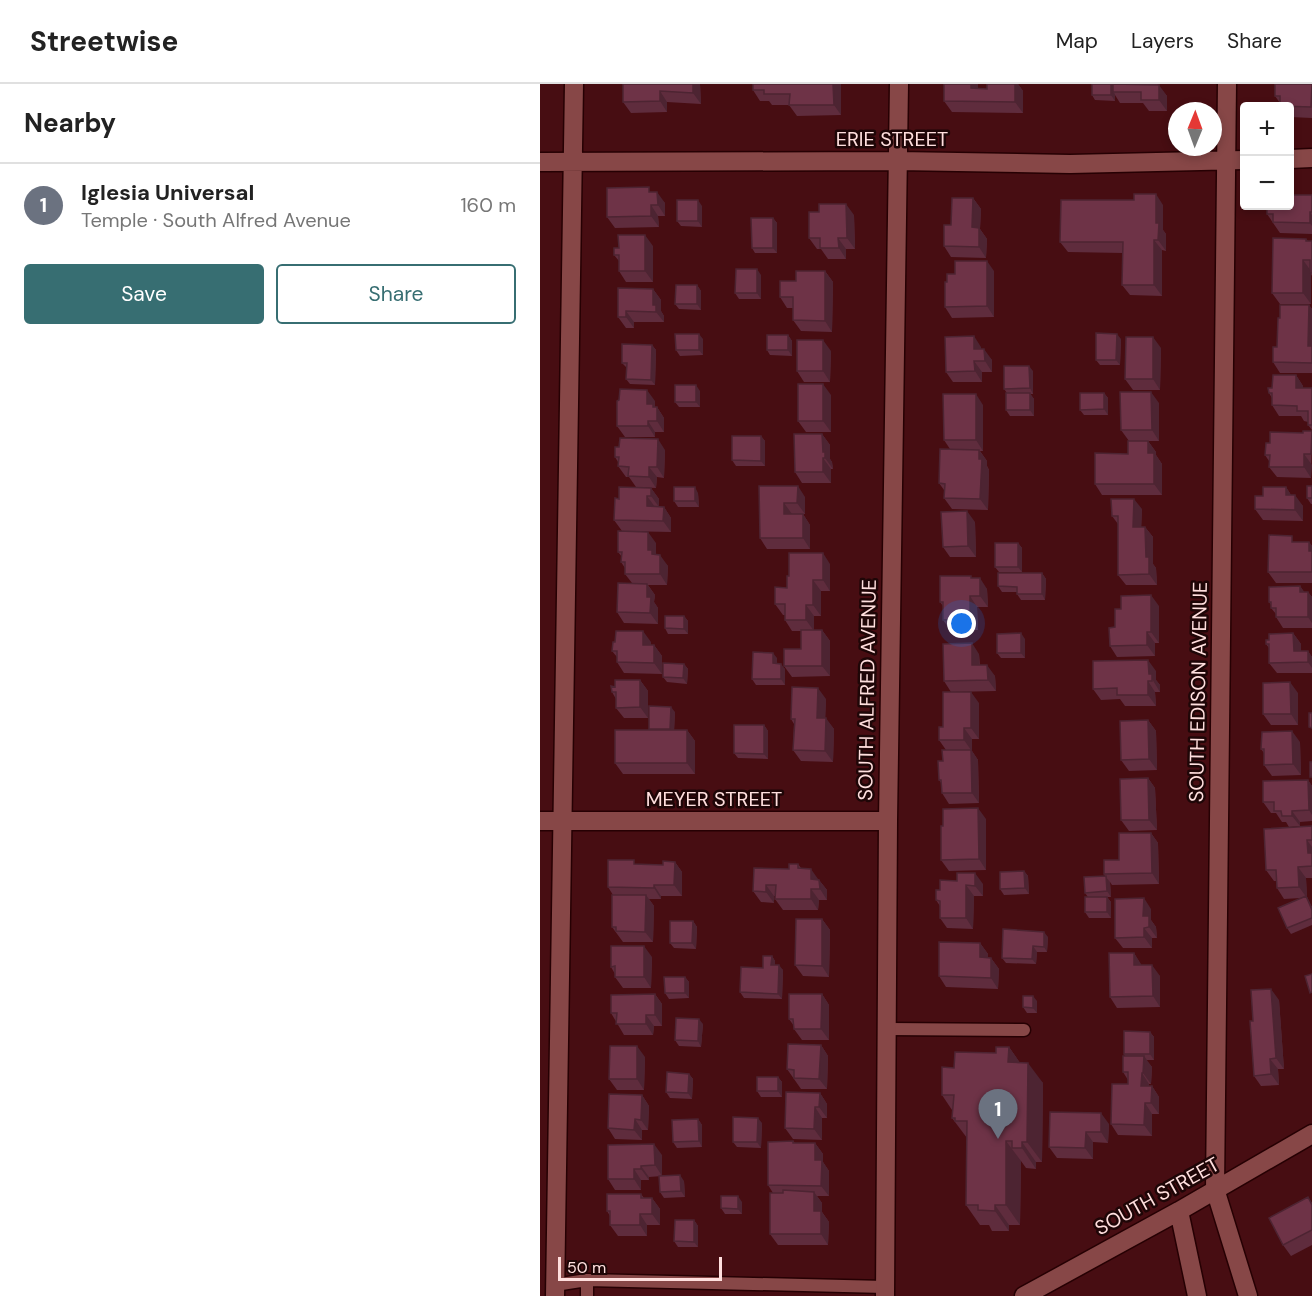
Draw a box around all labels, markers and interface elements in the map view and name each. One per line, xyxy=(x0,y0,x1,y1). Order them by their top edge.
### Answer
text: Streetwise xyxy=(30,23,178,60)
text: Map xyxy=(1056,27,1098,55)
text: Layers xyxy=(1131,27,1194,55)
text: Share xyxy=(1227,27,1282,55)
north arrow xyxy=(1168,102,1222,156)
map controls xyxy=(1240,102,1294,210)
button: + xyxy=(1240,102,1294,156)
text: Nearby xyxy=(24,106,116,140)
street label: ERIE STREET xyxy=(836,126,948,152)
button: − xyxy=(1240,156,1294,210)
text: Iglesia Universal xyxy=(81,178,254,207)
text: 1 xyxy=(40,192,47,218)
text: 160 m xyxy=(460,192,516,218)
text: Temple · South Alfred Avenue xyxy=(81,207,351,233)
button: Save xyxy=(24,264,264,324)
button: Share xyxy=(276,264,516,324)
street label: SOUTH ALFRED AVENUE xyxy=(852,579,882,801)
street label: SOUTH EDISON AVENUE xyxy=(1183,582,1213,802)
your location xyxy=(947,609,976,638)
street label: MEYER STREET xyxy=(646,786,782,812)
pin: 1 xyxy=(978,1090,1018,1139)
street label: SOUTH STREET xyxy=(1090,1151,1224,1241)
scale bar xyxy=(558,1254,722,1282)
text: 50 m xyxy=(567,1257,606,1278)

